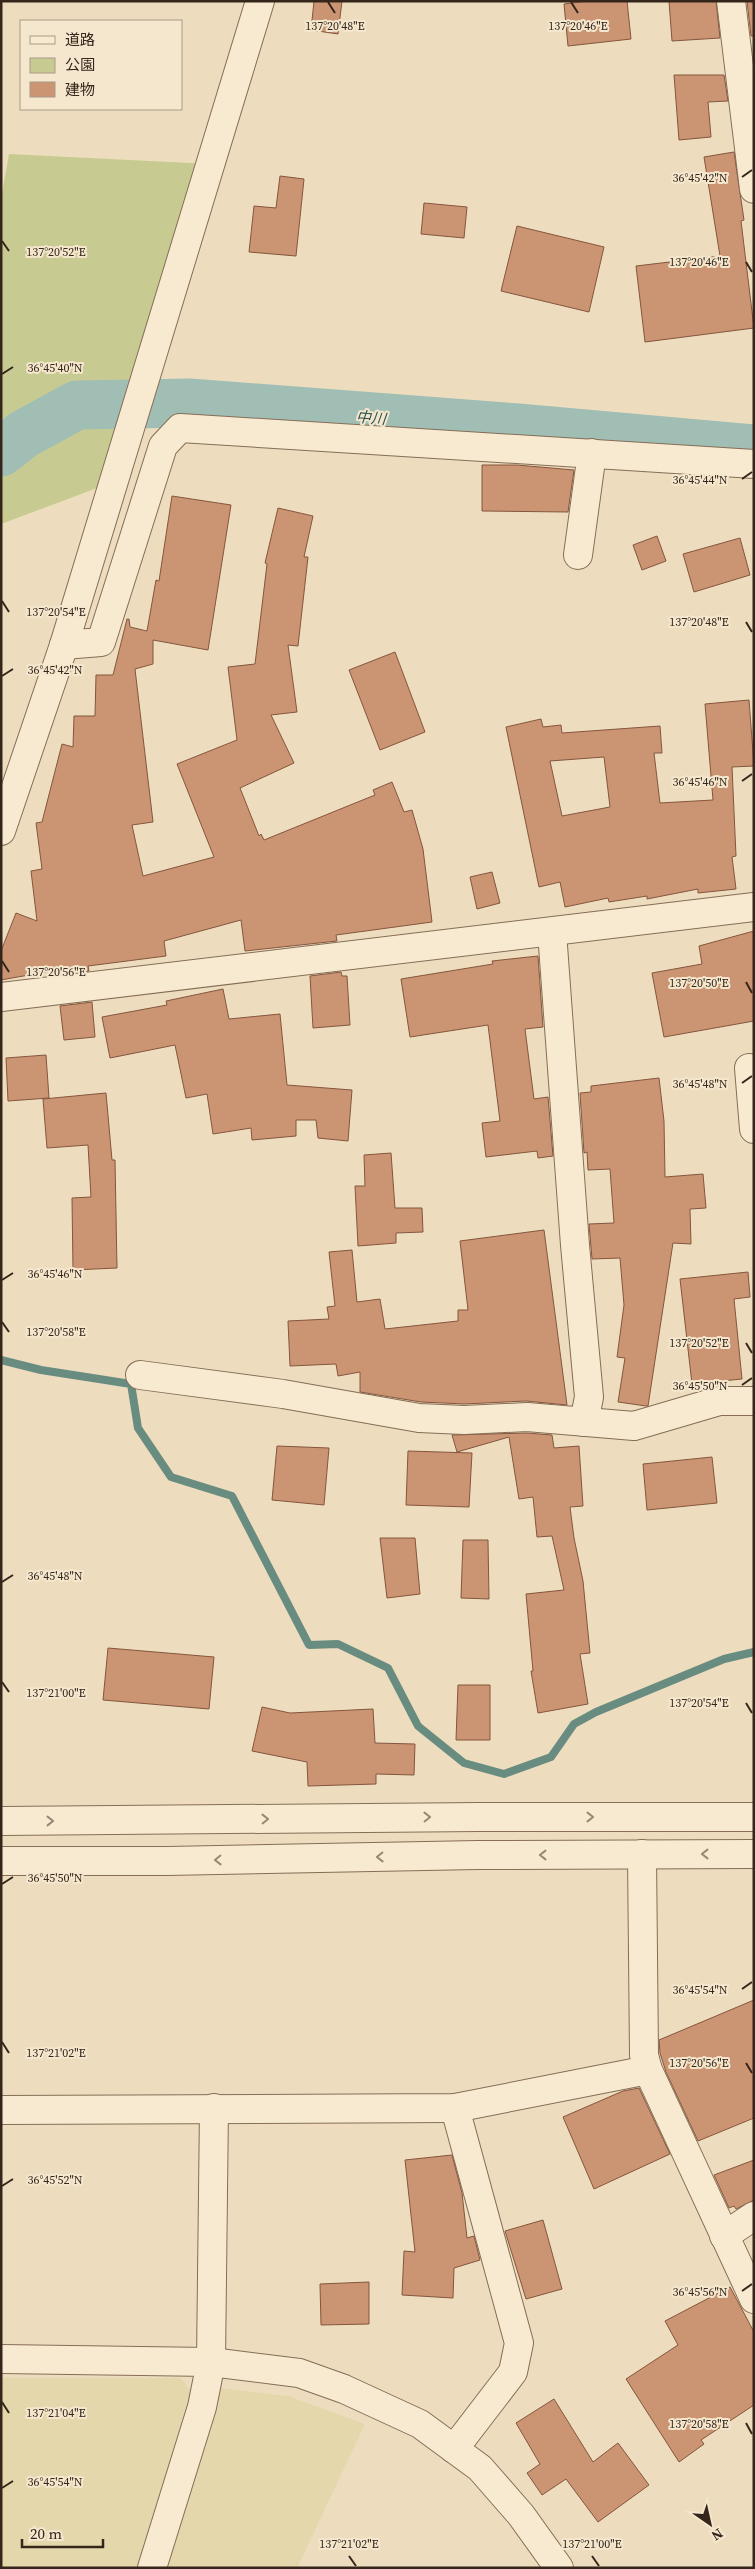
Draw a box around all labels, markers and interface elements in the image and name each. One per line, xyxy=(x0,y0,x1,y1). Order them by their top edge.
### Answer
text: 137°20'48"E xyxy=(305,18,365,34)
text: 137°20'46"E xyxy=(548,18,608,34)
legend xyxy=(20,20,182,110)
text: 道路 xyxy=(65,29,95,50)
text: 公園 xyxy=(65,54,95,75)
text: 建物 xyxy=(65,79,95,100)
text: 36°45'42"N xyxy=(672,170,728,186)
text: 137°20'52"E xyxy=(26,244,86,260)
text: 137°20'46"E xyxy=(669,254,729,270)
text: 36°45'40"N xyxy=(27,360,83,376)
water label: 中川 xyxy=(355,406,389,429)
text: 36°45'44"N xyxy=(672,472,728,488)
text: 137°20'54"E xyxy=(26,604,86,620)
text: 137°20'48"E xyxy=(669,614,729,630)
text: 36°45'42"N xyxy=(27,662,83,678)
text: 36°45'46"N xyxy=(672,774,728,790)
text: 137°20'56"E xyxy=(26,964,86,980)
text: 137°20'50"E xyxy=(669,975,729,991)
text: 36°45'48"N xyxy=(672,1076,728,1092)
text: 36°45'46"N xyxy=(27,1266,83,1282)
text: 137°20'58"E xyxy=(26,1324,86,1340)
text: 137°20'52"E xyxy=(669,1335,729,1351)
text: 36°45'50"N xyxy=(672,1378,728,1394)
text: 36°45'48"N xyxy=(27,1568,83,1584)
text: 137°21'00"E xyxy=(26,1685,86,1701)
text: 137°20'54"E xyxy=(669,1695,729,1711)
one-way arrow xyxy=(424,1812,432,1822)
one-way arrow xyxy=(586,1812,594,1822)
one-way arrow xyxy=(262,1814,269,1824)
one-way arrow xyxy=(46,1816,54,1826)
one-way arrow xyxy=(701,1849,708,1859)
one-way arrow xyxy=(538,1850,546,1860)
one-way arrow xyxy=(376,1851,384,1862)
one-way arrow xyxy=(213,1855,221,1865)
text: 36°45'50"N xyxy=(27,1870,83,1886)
text: 36°45'54"N xyxy=(672,1982,728,1998)
text: 137°21'02"E xyxy=(26,2045,86,2061)
text: 137°20'56"E xyxy=(669,2055,729,2071)
text: 36°45'52"N xyxy=(27,2172,83,2188)
text: 36°45'56"N xyxy=(672,2284,728,2300)
text: 137°21'04"E xyxy=(26,2405,86,2421)
text: 137°20'58"E xyxy=(669,2416,729,2432)
text: 36°45'54"N xyxy=(27,2474,83,2490)
north arrow xyxy=(685,2499,735,2549)
scale bar xyxy=(22,2516,104,2548)
text: 20 m xyxy=(30,2523,62,2544)
text: N xyxy=(707,2524,727,2546)
text: 137°21'02"E xyxy=(319,2536,379,2552)
text: 137°21'00"E xyxy=(562,2536,622,2552)

